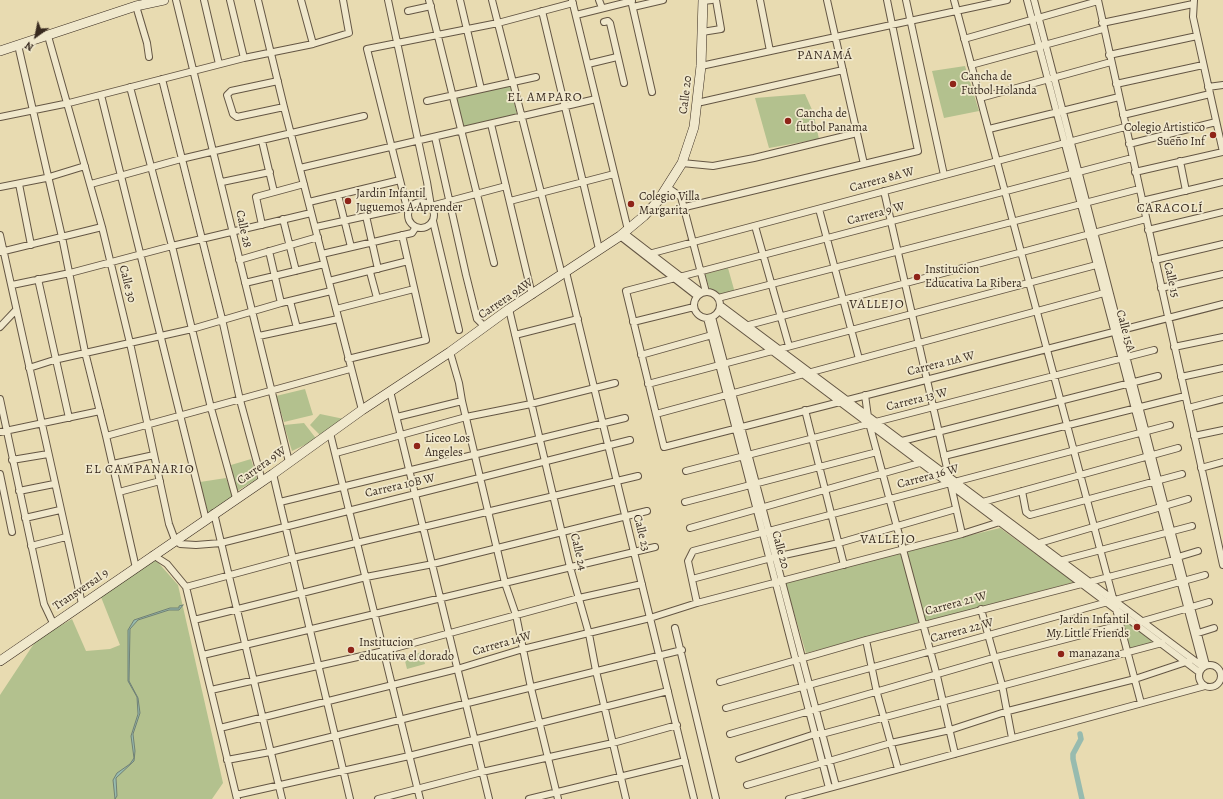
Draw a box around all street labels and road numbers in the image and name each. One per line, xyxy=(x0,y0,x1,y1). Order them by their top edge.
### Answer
street label: Calle 20 xyxy=(676,75,696,115)
street label: Carrera 8A W xyxy=(848,164,916,196)
street label: Carrera 9 W xyxy=(846,199,906,229)
street label: Calle 28 xyxy=(232,209,254,249)
street label: Calle 15 xyxy=(1160,261,1182,299)
street label: Calle 30 xyxy=(115,264,139,304)
street label: Carrera 9AW xyxy=(476,275,536,323)
street label: Calle 15A xyxy=(1112,308,1138,354)
street label: Carrera 11A W xyxy=(906,349,976,379)
street label: Carrera 13 W xyxy=(885,385,949,415)
street label: Carrera 9W xyxy=(235,444,289,488)
street label: Carrera 16 W xyxy=(896,462,960,492)
street label: Carrera 10B W xyxy=(364,471,436,501)
street label: Calle 23 xyxy=(629,513,653,553)
street label: Calle 20 xyxy=(768,529,792,571)
street label: Calle 24 xyxy=(567,532,589,572)
street label: Transversal 9 xyxy=(50,566,112,614)
street label: Carrera 21 W xyxy=(924,589,988,619)
street label: Carrera 22 W xyxy=(929,616,995,646)
street label: Carrera 14W xyxy=(471,629,533,659)

